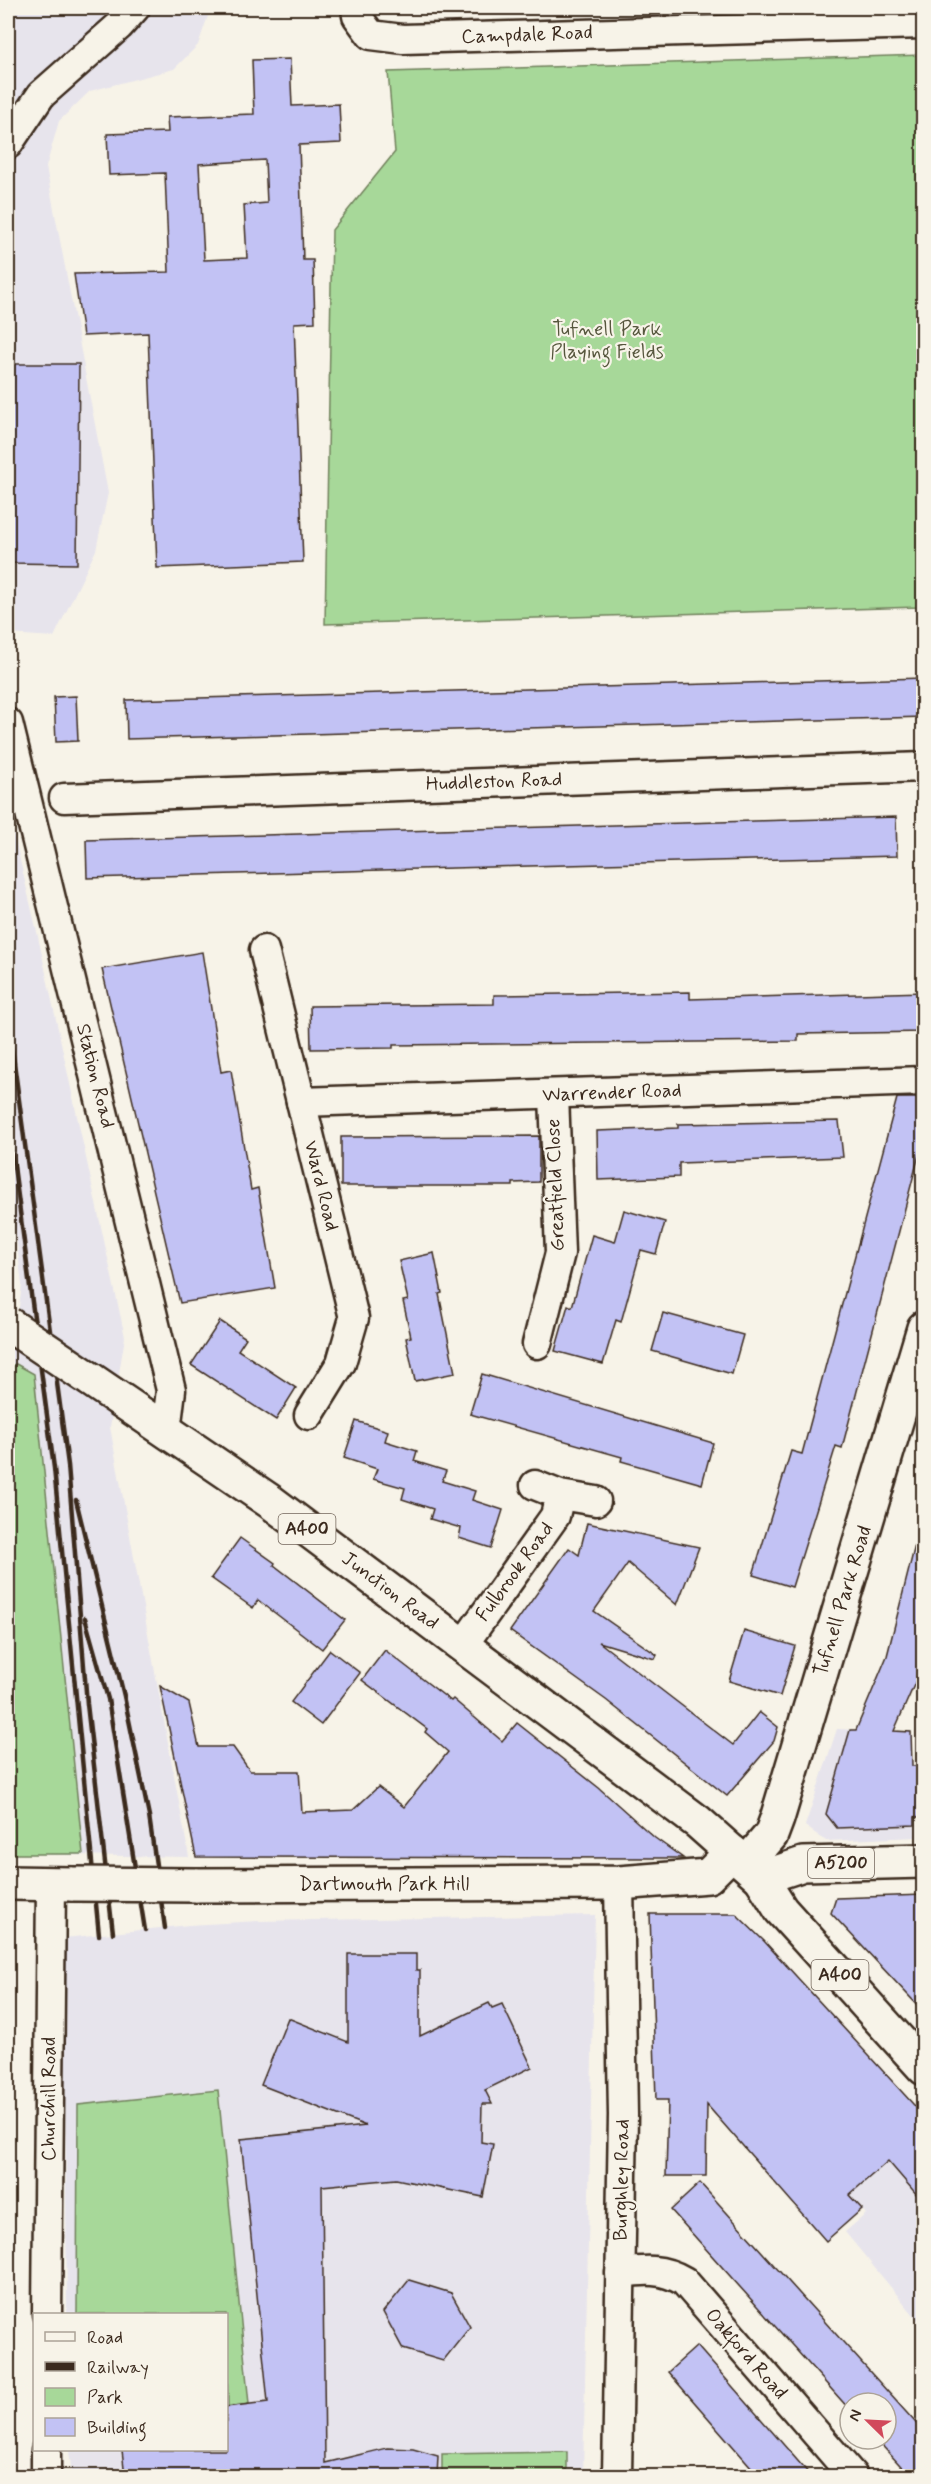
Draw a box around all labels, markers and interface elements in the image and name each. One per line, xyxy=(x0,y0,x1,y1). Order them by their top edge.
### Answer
street label: Campdale Road xyxy=(461,19,593,51)
park label: Tufnell Park Playing Fields xyxy=(550,316,664,368)
street label: Huddleston Road xyxy=(425,766,563,798)
street label: Station Road xyxy=(69,1021,121,1131)
street label: Warrender Road xyxy=(542,1077,682,1109)
street label: Greatfield Close xyxy=(540,1118,572,1252)
street label: Ward Road xyxy=(297,1138,345,1234)
road number: A400 xyxy=(278,1514,336,1544)
street label: Fulbrook Road xyxy=(470,1517,560,1627)
street label: Tufnell Park Road xyxy=(807,1522,879,1680)
street label: Junction Road xyxy=(336,1545,444,1637)
road number: A5200 xyxy=(808,1848,874,1878)
street label: Dartmouth Park Hill xyxy=(299,1871,469,1898)
road number: A400 xyxy=(812,1960,868,1990)
street label: Churchill Road xyxy=(36,2037,63,2161)
street label: Burghley Road xyxy=(607,2119,638,2241)
street label: Oakford Road xyxy=(697,2303,793,2407)
legend xyxy=(33,2313,228,2451)
text: Road xyxy=(87,2326,123,2350)
text: Railway xyxy=(87,2356,149,2380)
text: Park xyxy=(87,2386,123,2410)
north arrow xyxy=(838,2391,898,2451)
text: N xyxy=(844,2406,867,2425)
text: Building xyxy=(87,2416,147,2442)

